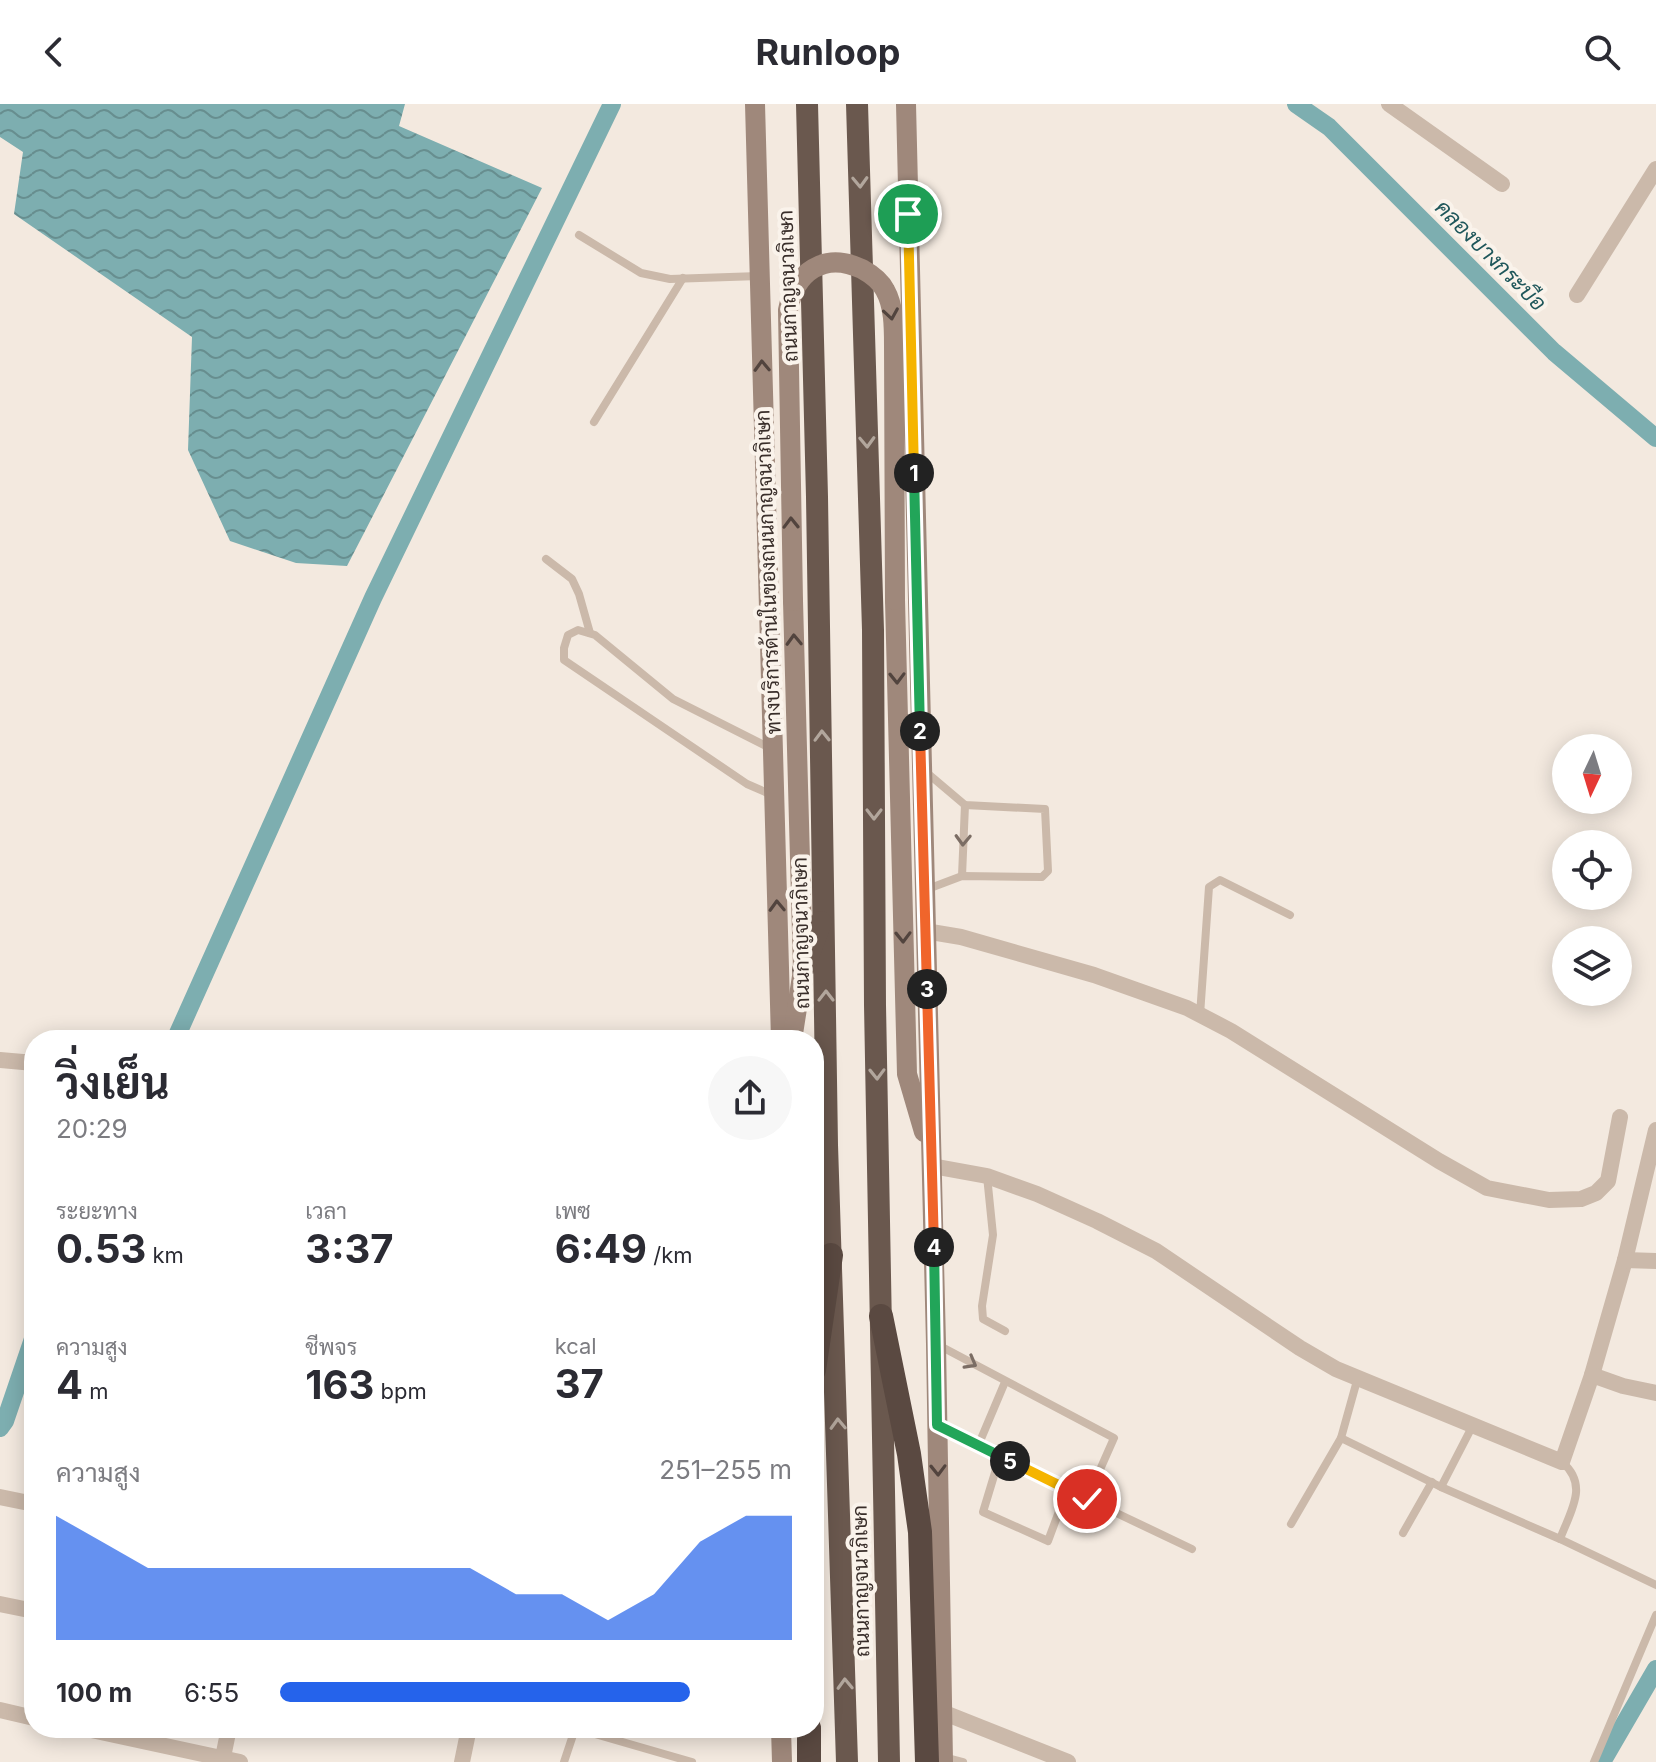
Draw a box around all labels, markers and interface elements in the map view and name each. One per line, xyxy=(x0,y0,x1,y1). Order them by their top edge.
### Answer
icon: back xyxy=(32,30,76,74)
text: Runloop xyxy=(755,30,901,74)
icon: search xyxy=(1580,30,1624,74)
one-way arrow xyxy=(851,176,868,189)
pin xyxy=(874,180,942,248)
icon: arrive xyxy=(886,192,930,236)
water label: คลองบางกระบือ xyxy=(1430,194,1552,316)
street label: ถนนกาญจนาภิเษก xyxy=(773,210,803,362)
one-way arrow xyxy=(882,307,899,321)
one-way arrow xyxy=(753,359,771,372)
street label: ทางบริการด้านในของถนนกาญจนาภิเษก xyxy=(749,409,786,735)
one-way arrow xyxy=(859,436,876,449)
pin: 1 xyxy=(894,453,934,493)
text: 1 xyxy=(909,460,919,486)
one-way arrow xyxy=(782,516,800,529)
one-way arrow xyxy=(785,633,802,646)
one-way arrow xyxy=(888,672,905,685)
pin: 2 xyxy=(900,711,940,751)
text: 2 xyxy=(913,718,927,744)
one-way arrow xyxy=(813,729,831,742)
north arrow xyxy=(1552,734,1632,814)
map controls xyxy=(1552,734,1632,1006)
one-way arrow xyxy=(865,808,883,821)
button: locate xyxy=(1552,830,1632,910)
one-way arrow xyxy=(955,834,972,847)
street label: ถนนกาญจนาภิเษก xyxy=(788,857,814,1009)
one-way arrow xyxy=(768,899,786,912)
button: layers xyxy=(1552,926,1632,1006)
one-way arrow xyxy=(895,931,912,944)
pin: 3 xyxy=(907,969,947,1009)
text: 3 xyxy=(920,976,934,1002)
one-way arrow xyxy=(817,989,835,1002)
text: วิ่งเย็น xyxy=(56,1056,170,1110)
button: share xyxy=(708,1056,792,1140)
one-way arrow xyxy=(868,1068,885,1081)
text: 20:29 xyxy=(56,1113,128,1144)
text: ระยะทาง xyxy=(56,1198,138,1224)
text: เวลา xyxy=(305,1198,347,1224)
text: เพซ xyxy=(555,1198,591,1224)
text: 0.53 xyxy=(56,1224,146,1273)
text: 3:37 xyxy=(305,1224,394,1273)
text: 6:49 xyxy=(555,1224,647,1273)
pin: 4 xyxy=(914,1227,954,1267)
text: 4 xyxy=(927,1234,941,1260)
text: km xyxy=(146,1242,184,1268)
text: /km xyxy=(647,1242,693,1268)
text: kcal xyxy=(555,1333,597,1359)
text: ความสูง xyxy=(56,1334,127,1360)
text: ชีพจร xyxy=(305,1334,357,1360)
one-way arrow xyxy=(962,1353,977,1369)
text: 37 xyxy=(555,1359,604,1408)
text: 4 xyxy=(56,1360,83,1409)
text: 163 xyxy=(305,1360,374,1409)
text: m xyxy=(83,1378,109,1404)
text: bpm xyxy=(374,1378,427,1404)
one-way arrow xyxy=(829,1417,847,1430)
pin: 5 xyxy=(990,1441,1030,1481)
text: 5 xyxy=(1003,1448,1017,1474)
text: 251–255 m xyxy=(659,1454,792,1485)
text: ความสูง xyxy=(56,1457,140,1488)
one-way arrow xyxy=(929,1464,947,1477)
pin xyxy=(1053,1465,1121,1533)
icon: check xyxy=(1065,1477,1109,1521)
street label: ถนนกาญจนาภิเษก xyxy=(848,1505,874,1657)
text: 100 m xyxy=(56,1677,132,1708)
text: 6:55 xyxy=(184,1677,239,1708)
one-way arrow xyxy=(836,1677,854,1690)

